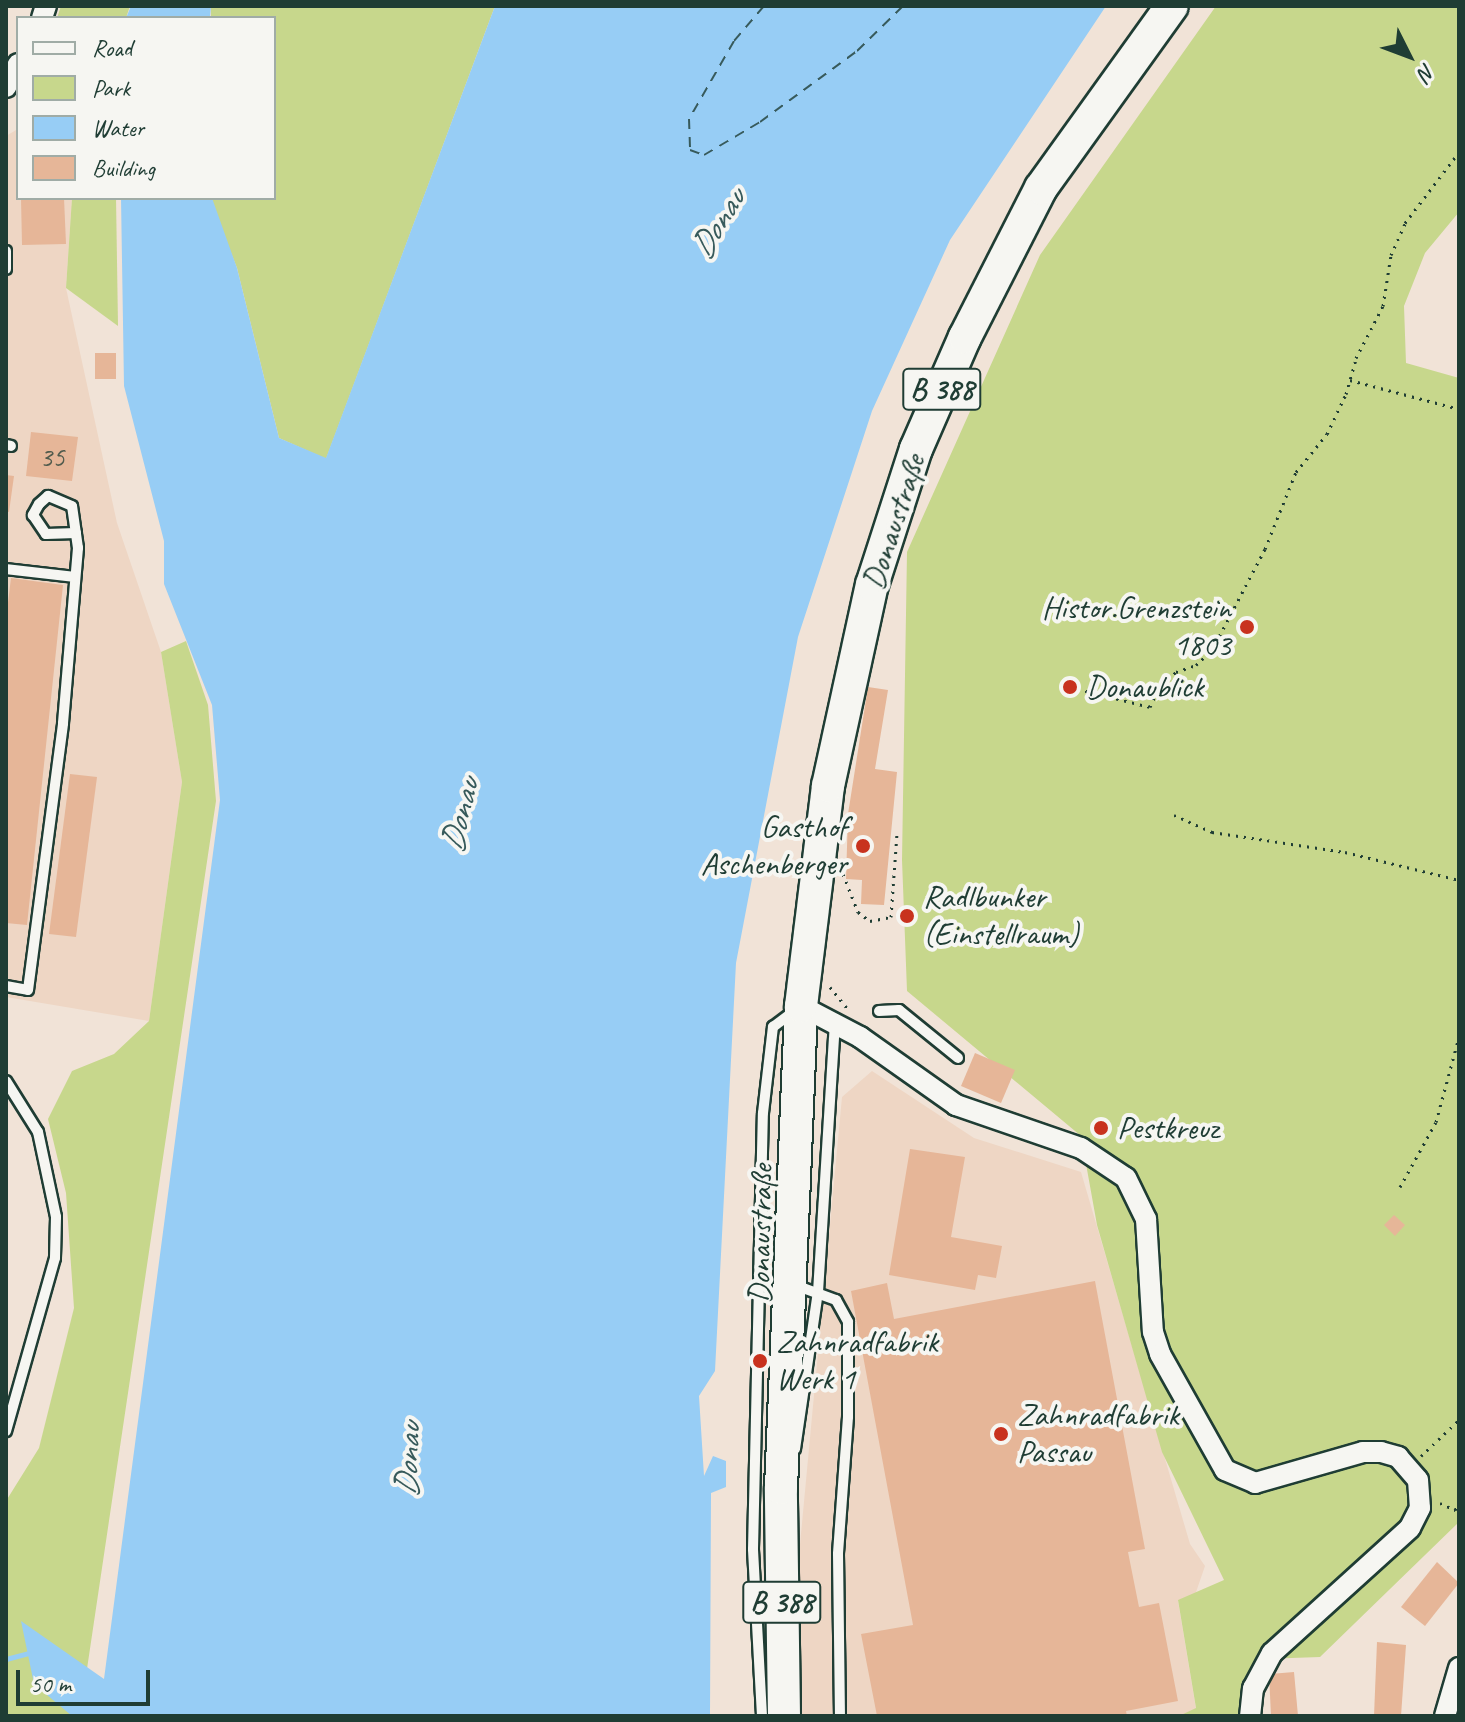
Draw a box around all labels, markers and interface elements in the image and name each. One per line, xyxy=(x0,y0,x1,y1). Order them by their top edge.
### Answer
legend xyxy=(16,16,276,200)
north arrow xyxy=(1369,16,1449,96)
text: Road xyxy=(92,33,132,63)
text: N xyxy=(1412,58,1442,86)
text: Park xyxy=(92,73,130,103)
text: Water xyxy=(92,113,144,143)
text: Building xyxy=(92,153,155,183)
water label: Donau xyxy=(680,181,754,265)
road number: B 388 xyxy=(902,363,982,415)
house number: 35 xyxy=(39,440,65,474)
street label: Donaustraße xyxy=(854,450,934,594)
place label: Histor.Grenzstein 1803 xyxy=(1042,590,1231,665)
marker: Histor.Grenzstein 1803 xyxy=(1238,618,1256,636)
place label: Donaublick xyxy=(1086,668,1204,706)
marker: Donaublick xyxy=(1061,678,1079,696)
water label: Donau xyxy=(430,774,488,856)
place label: Gasthof Aschenberger xyxy=(701,809,847,884)
marker: Gasthof Aschenberger xyxy=(854,837,872,855)
place label: Radlbunker (Einstellraum) xyxy=(923,879,1079,954)
marker: Radlbunker (Einstellraum) xyxy=(898,907,916,925)
place label: Pestkreuz xyxy=(1117,1109,1219,1147)
marker: Pestkreuz xyxy=(1092,1119,1110,1137)
street label: Donaustraße xyxy=(741,1164,781,1304)
place label: Zahnradfabrik Werk 1 xyxy=(776,1324,938,1399)
marker: Zahnradfabrik Werk 1 xyxy=(751,1352,769,1370)
place label: Zahnradfabrik Passau xyxy=(1017,1397,1179,1472)
water label: Donau xyxy=(385,1422,429,1498)
marker: Zahnradfabrik Passau xyxy=(992,1425,1010,1443)
road number: B 388 xyxy=(742,1576,822,1628)
scale bar xyxy=(20,1654,154,1704)
text: 50 m xyxy=(30,1669,71,1699)

